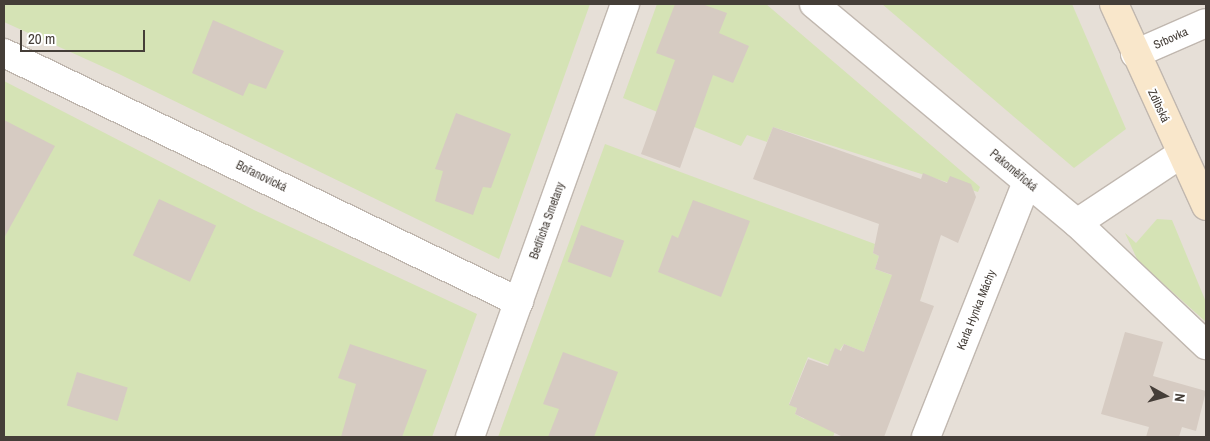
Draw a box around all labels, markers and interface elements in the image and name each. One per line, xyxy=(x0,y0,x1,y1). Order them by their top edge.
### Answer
scale bar xyxy=(22,20,148,52)
street label: Srbovka xyxy=(1152,25,1190,53)
text: 20 m xyxy=(28,28,55,49)
street label: Zdibská xyxy=(1144,87,1172,125)
street label: Pakoměřická xyxy=(986,147,1040,195)
street label: Bořanovická xyxy=(233,159,289,195)
street label: Bedřicha Smetany xyxy=(527,181,569,261)
street label: Karla Hynka Máchy xyxy=(954,268,1000,352)
north arrow xyxy=(1140,371,1190,421)
text: N xyxy=(1170,393,1189,403)

